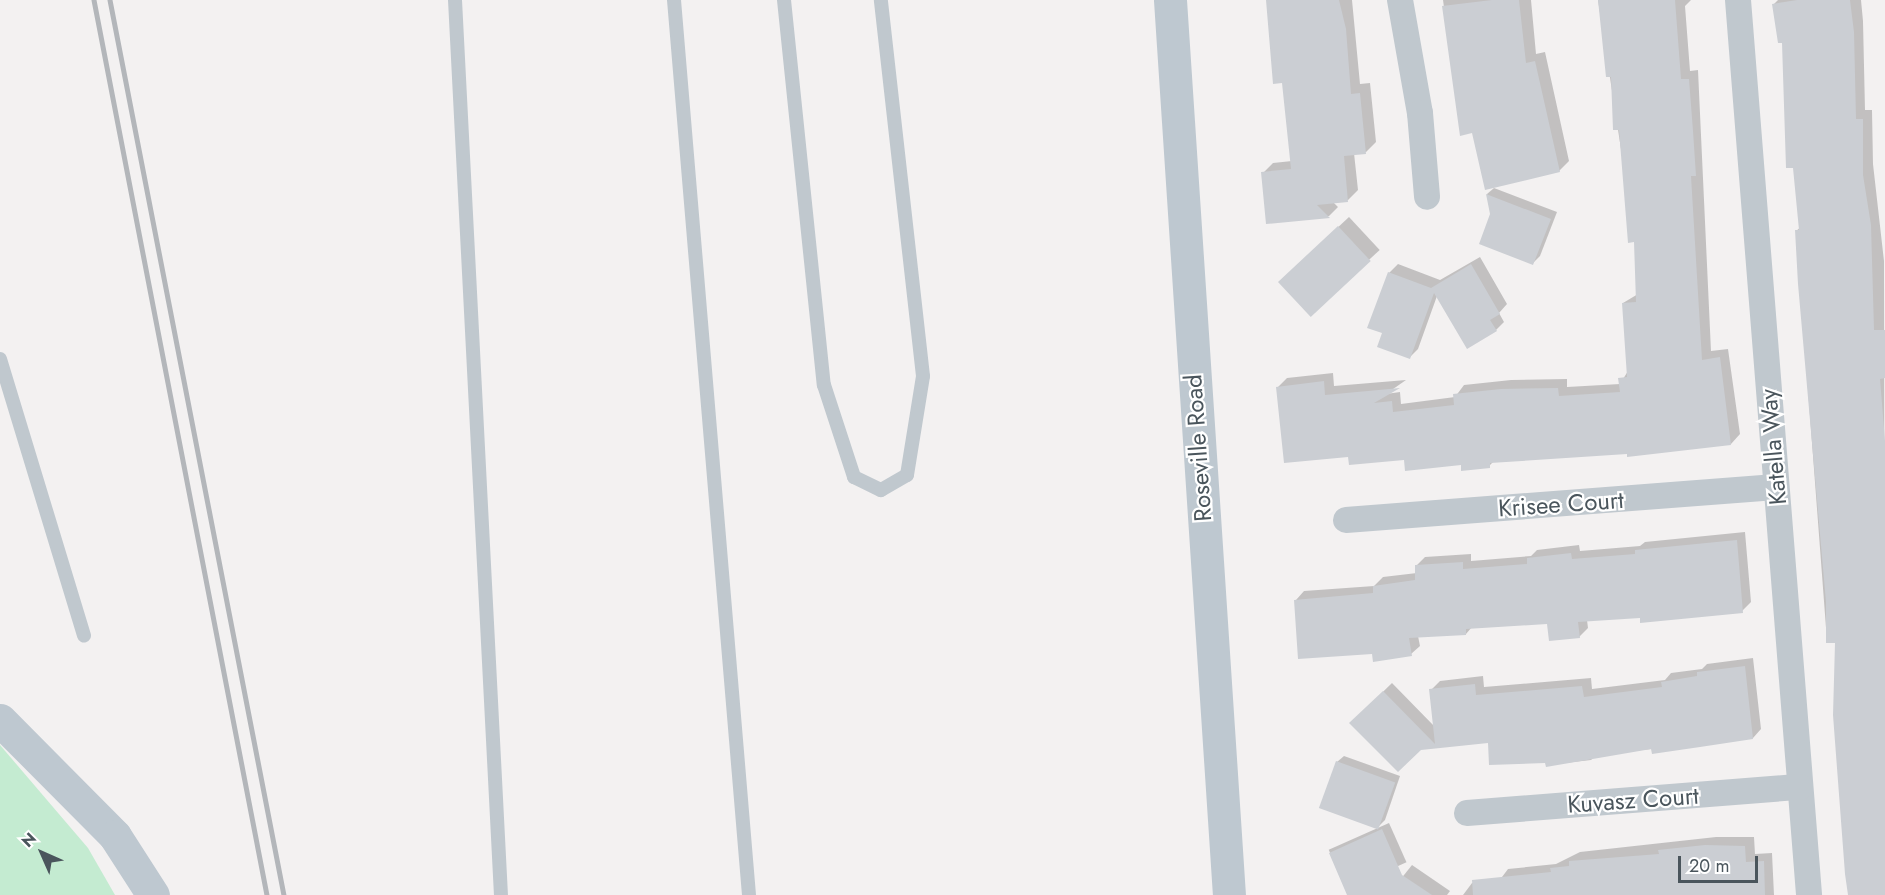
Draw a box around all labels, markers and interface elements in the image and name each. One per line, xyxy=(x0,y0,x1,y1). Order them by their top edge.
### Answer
street label: Roseville Road xyxy=(1178,373,1218,523)
street label: Katella Way xyxy=(1754,388,1792,506)
street label: Krisee Court xyxy=(1497,485,1625,523)
street label: Kuvasz Court xyxy=(1566,781,1700,819)
north arrow xyxy=(12,823,72,883)
text: N xyxy=(16,827,42,853)
scale bar xyxy=(1681,844,1760,882)
text: 20 m xyxy=(1689,853,1729,879)

